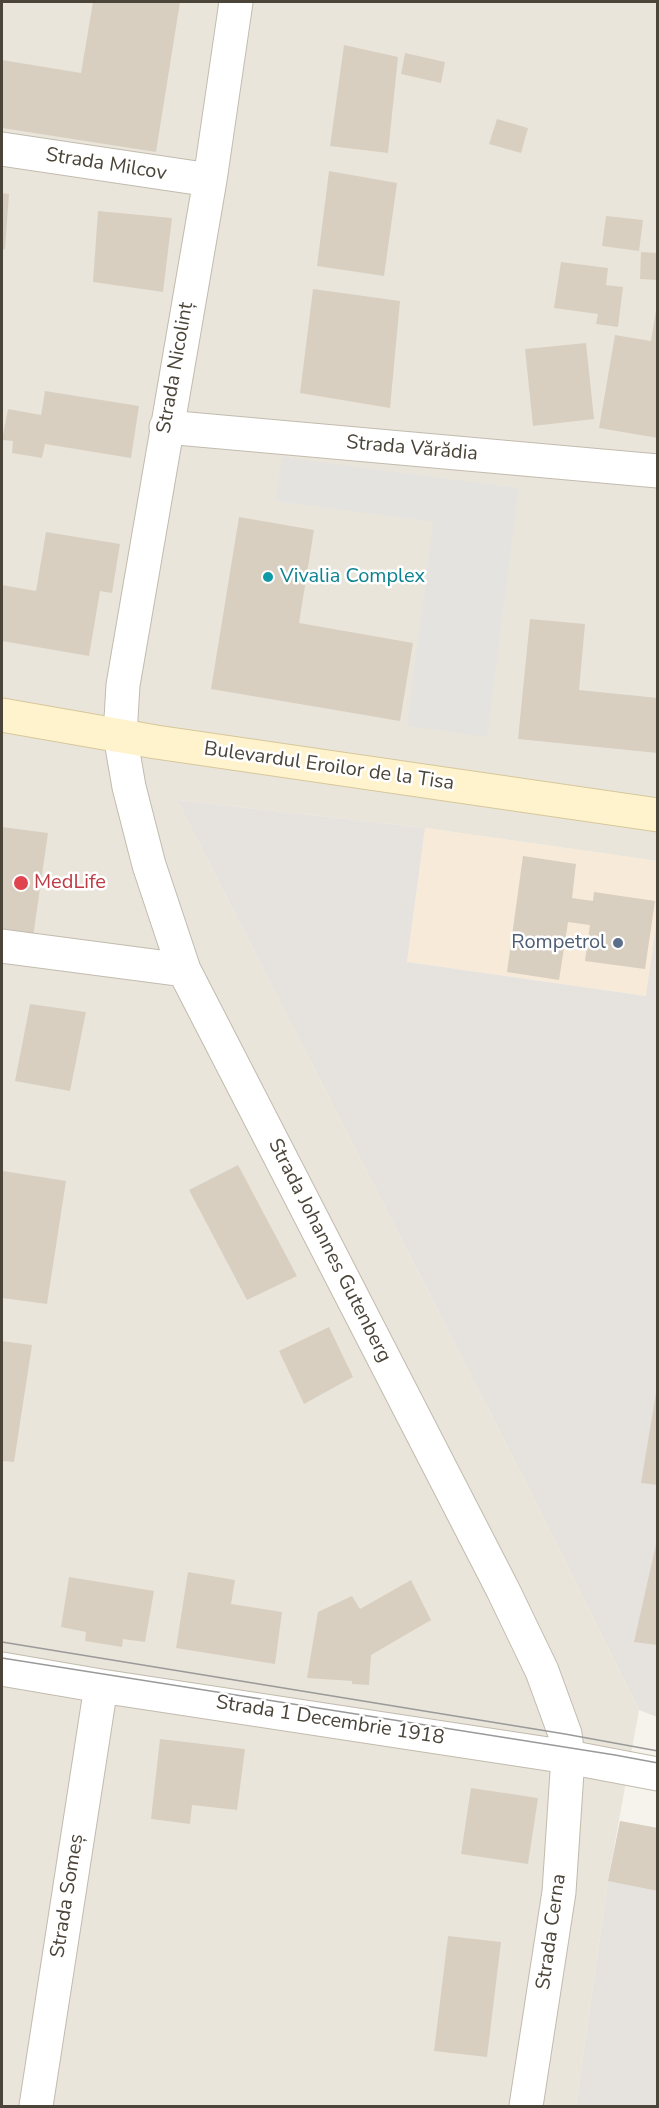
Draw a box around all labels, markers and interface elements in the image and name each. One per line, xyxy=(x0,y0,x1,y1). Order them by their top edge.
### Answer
street label: Strada Milcov xyxy=(44,144,168,186)
street label: Strada Nicolinț xyxy=(153,300,199,436)
street label: Strada Vărădia xyxy=(345,431,479,467)
place label: Vivalia Complex xyxy=(280,565,425,589)
marker: Vivalia Complex xyxy=(261,570,275,584)
street label: Bulevardul Eroilor de la Tisa xyxy=(202,738,456,796)
place label: MedLife xyxy=(34,871,106,895)
marker: MedLife xyxy=(12,874,30,892)
place label: Rompetrol xyxy=(511,931,606,955)
marker: Rompetrol xyxy=(611,936,625,950)
street label: Strada Johannes Gutenberg xyxy=(262,1135,396,1367)
street label: Strada 1 Decembrie 1918 xyxy=(214,1691,446,1751)
street label: Strada Someș xyxy=(46,1832,90,1960)
street label: Strada Cerna xyxy=(532,1872,572,1992)

